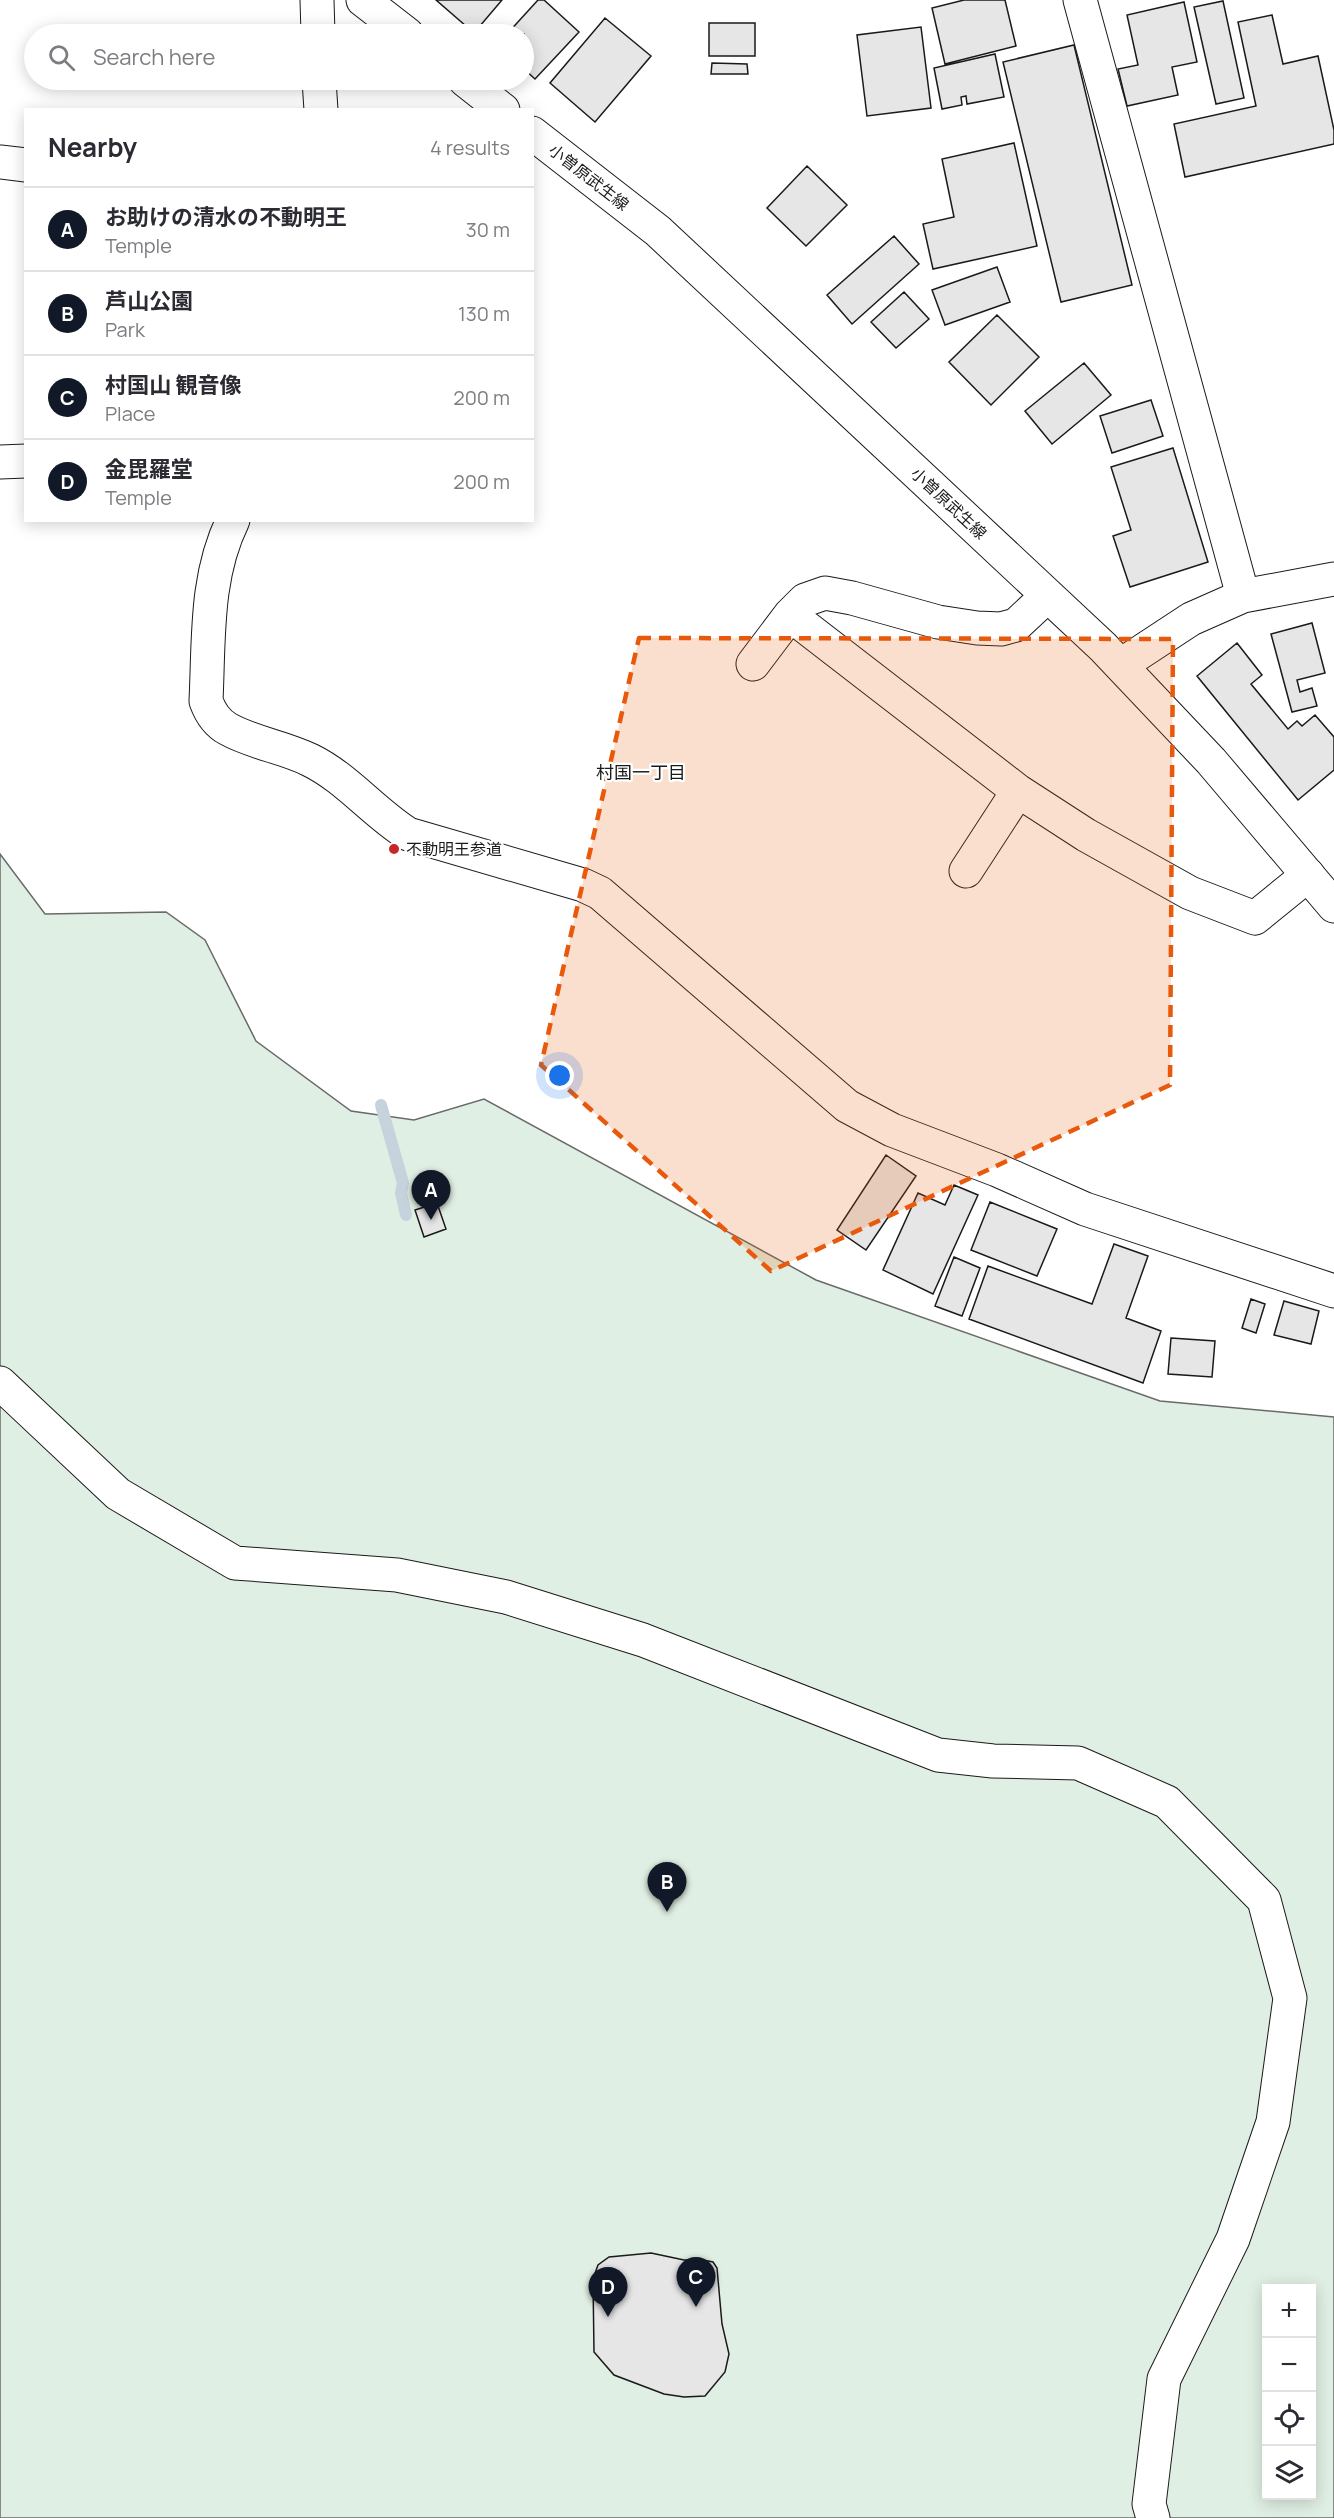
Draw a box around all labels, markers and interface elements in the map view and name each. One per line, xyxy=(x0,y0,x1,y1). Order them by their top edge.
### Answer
search box xyxy=(24,24,534,90)
icon: search xyxy=(45,41,78,74)
text: Search here xyxy=(93,42,215,72)
text: Nearby xyxy=(48,129,137,165)
text: 4 results xyxy=(430,134,510,161)
street label: 小曽原武生線 xyxy=(544,139,634,215)
text: お助けの清水の不動明王 xyxy=(105,202,347,232)
text: A xyxy=(61,216,74,243)
text: 30 m xyxy=(466,216,510,243)
text: Temple xyxy=(105,232,172,259)
text: 芦山公園 xyxy=(105,286,193,316)
text: B xyxy=(61,300,74,327)
text: 130 m xyxy=(458,300,510,327)
text: Park xyxy=(105,316,145,343)
text: 村国山 観音像 xyxy=(105,370,241,400)
text: C xyxy=(60,384,75,411)
text: 200 m xyxy=(453,384,510,411)
text: Place xyxy=(105,400,155,427)
text: 金毘羅堂 xyxy=(105,454,193,484)
street label: 小曽原武生線 xyxy=(906,462,992,544)
text: D xyxy=(60,468,75,495)
text: 200 m xyxy=(453,468,510,495)
text: Temple xyxy=(105,484,172,511)
district label: 村国一丁目 xyxy=(596,760,686,784)
place label: 不動明王参道 xyxy=(406,838,502,860)
marker: 不動明王参道 xyxy=(387,842,401,856)
your location xyxy=(545,1061,574,1090)
pin: A xyxy=(412,1170,450,1220)
pin: B xyxy=(648,1862,686,1912)
pin: C xyxy=(676,2258,716,2307)
pin: D xyxy=(588,2268,628,2317)
map controls xyxy=(1262,2284,1316,2500)
button: + xyxy=(1262,2284,1316,2338)
button: − xyxy=(1262,2338,1316,2392)
button: locate xyxy=(1262,2392,1316,2446)
button: layers xyxy=(1262,2446,1316,2500)

